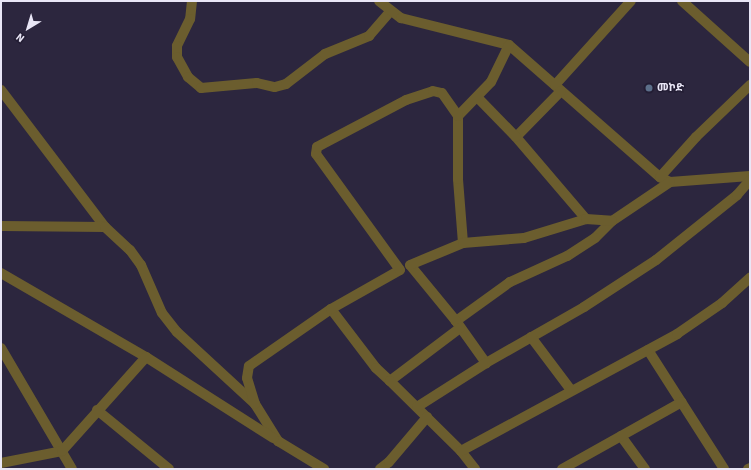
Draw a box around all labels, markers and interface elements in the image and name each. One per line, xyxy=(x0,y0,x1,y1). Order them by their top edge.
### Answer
north arrow xyxy=(8,8,48,48)
text: N xyxy=(13,30,28,46)
place label: መኮድ xyxy=(657,81,684,95)
marker: መኮድ xyxy=(644,83,654,93)

